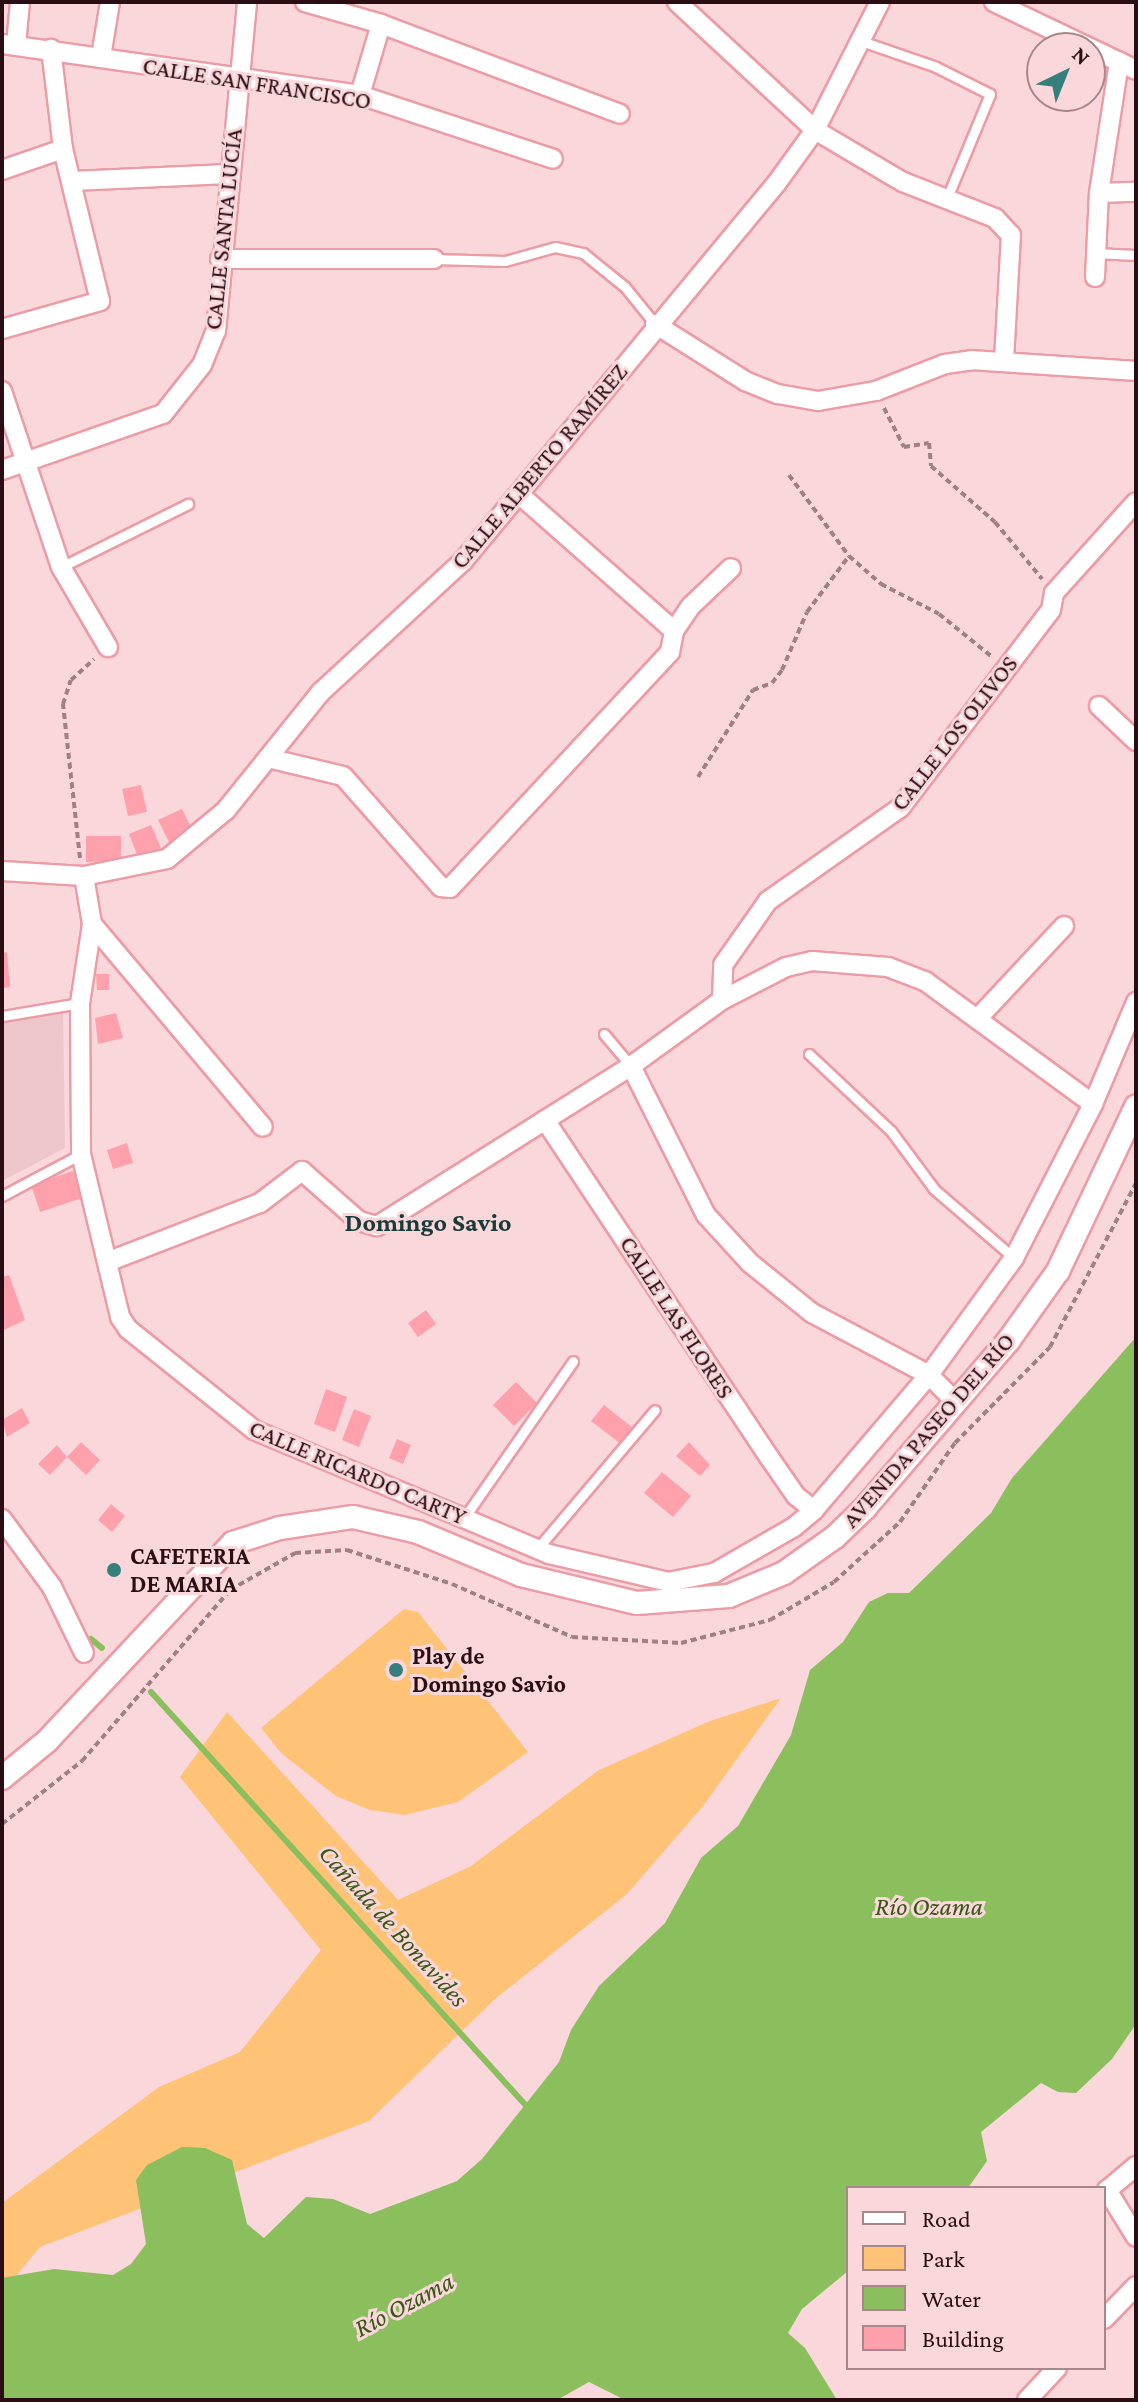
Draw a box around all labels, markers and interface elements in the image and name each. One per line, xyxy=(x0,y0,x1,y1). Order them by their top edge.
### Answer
north arrow xyxy=(1026,32,1106,112)
text: N xyxy=(1067,41,1095,70)
street label: CALLE SAN FRANCISCO xyxy=(141,51,373,115)
street label: CALLE SANTA LUCÍA xyxy=(198,127,248,331)
street label: CALLE ALBERTO RAMÍREZ xyxy=(445,358,633,574)
street label: CALLE LOS OLIVOS xyxy=(885,650,1023,816)
district label: Domingo Savio xyxy=(345,1207,511,1239)
street label: CALLE LAS FLORES xyxy=(614,1230,740,1404)
street label: AVENIDA PASEO DEL RÍO xyxy=(836,1327,1020,1533)
street label: CALLE RICARDO CARTY xyxy=(245,1413,471,1531)
place label: CAFETERIA DE MARIA xyxy=(130,1542,250,1598)
marker: CAFETERIA DE MARIA xyxy=(105,1561,123,1579)
place label: Play de Domingo Savio xyxy=(412,1642,566,1698)
marker: Play de Domingo Savio xyxy=(387,1661,405,1679)
water label: Cañada de Bonavides xyxy=(312,1838,474,2014)
water label: Río Ozama xyxy=(875,1891,983,1923)
legend xyxy=(846,2186,1106,2370)
text: Road xyxy=(922,2205,971,2232)
text: Park xyxy=(922,2245,965,2272)
water label: Río Ozama xyxy=(349,2266,459,2344)
text: Water xyxy=(922,2285,981,2312)
text: Building xyxy=(922,2325,1004,2352)

